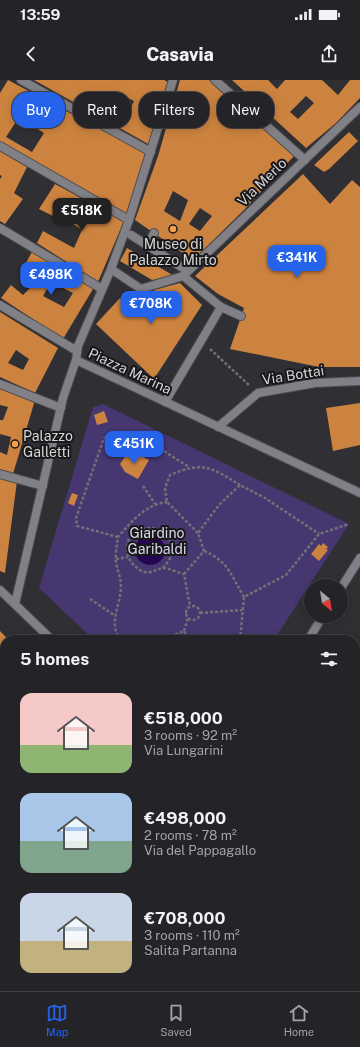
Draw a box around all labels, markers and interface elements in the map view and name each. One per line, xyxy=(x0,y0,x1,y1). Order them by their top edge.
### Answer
text: 13:59 xyxy=(20,6,60,23)
icon: back xyxy=(20,43,42,65)
icon: share xyxy=(318,43,340,65)
text: Casavia xyxy=(146,44,214,65)
chip: Buy xyxy=(12,92,65,128)
chip: Rent xyxy=(73,92,131,128)
chip: Filters xyxy=(139,92,209,128)
chip: New xyxy=(217,92,274,128)
street label: Via Merlo xyxy=(234,155,290,209)
pin: €518K xyxy=(54,198,110,232)
text: €518K xyxy=(62,203,102,218)
marker: Museo di Palazzo Mirto xyxy=(168,224,178,234)
place label: Museo di Palazzo Mirto xyxy=(129,236,217,268)
pin: €341K xyxy=(269,245,325,279)
text: €341K xyxy=(277,250,317,265)
pin: €498K xyxy=(23,262,79,296)
text: €498K xyxy=(29,267,73,282)
pin: €708K xyxy=(123,291,179,325)
text: €708K xyxy=(130,296,172,311)
street label: Piazza Marina xyxy=(86,345,174,397)
street label: Via Bottai xyxy=(261,362,325,388)
place label: Palazzo Galletti xyxy=(23,428,73,460)
pin: €451K xyxy=(106,431,162,465)
text: €451K xyxy=(114,436,154,451)
marker: Palazzo Galletti xyxy=(10,439,20,449)
park label: Giardino Garibaldi xyxy=(128,525,186,557)
north arrow xyxy=(304,579,348,623)
map controls xyxy=(304,579,348,623)
icon: filters xyxy=(318,648,340,670)
text: 5 homes xyxy=(20,649,89,669)
text: €518,000 xyxy=(144,708,223,728)
icon: home xyxy=(52,709,100,757)
text: 3 rooms · 92 m² xyxy=(144,728,237,743)
text: Via Lungarini xyxy=(144,743,223,758)
text: €498,000 xyxy=(144,808,226,828)
icon: home xyxy=(52,809,100,857)
text: 2 rooms · 78 m² xyxy=(144,828,237,843)
text: Via del Pappagallo xyxy=(144,843,256,858)
text: €708,000 xyxy=(144,908,225,928)
icon: home xyxy=(52,909,100,957)
text: 3 rooms · 110 m² xyxy=(144,928,240,943)
text: Salita Partanna xyxy=(144,943,237,958)
tab: Map xyxy=(46,1002,68,1038)
tab: Saved xyxy=(160,1002,192,1038)
tab: Home xyxy=(284,1002,314,1038)

